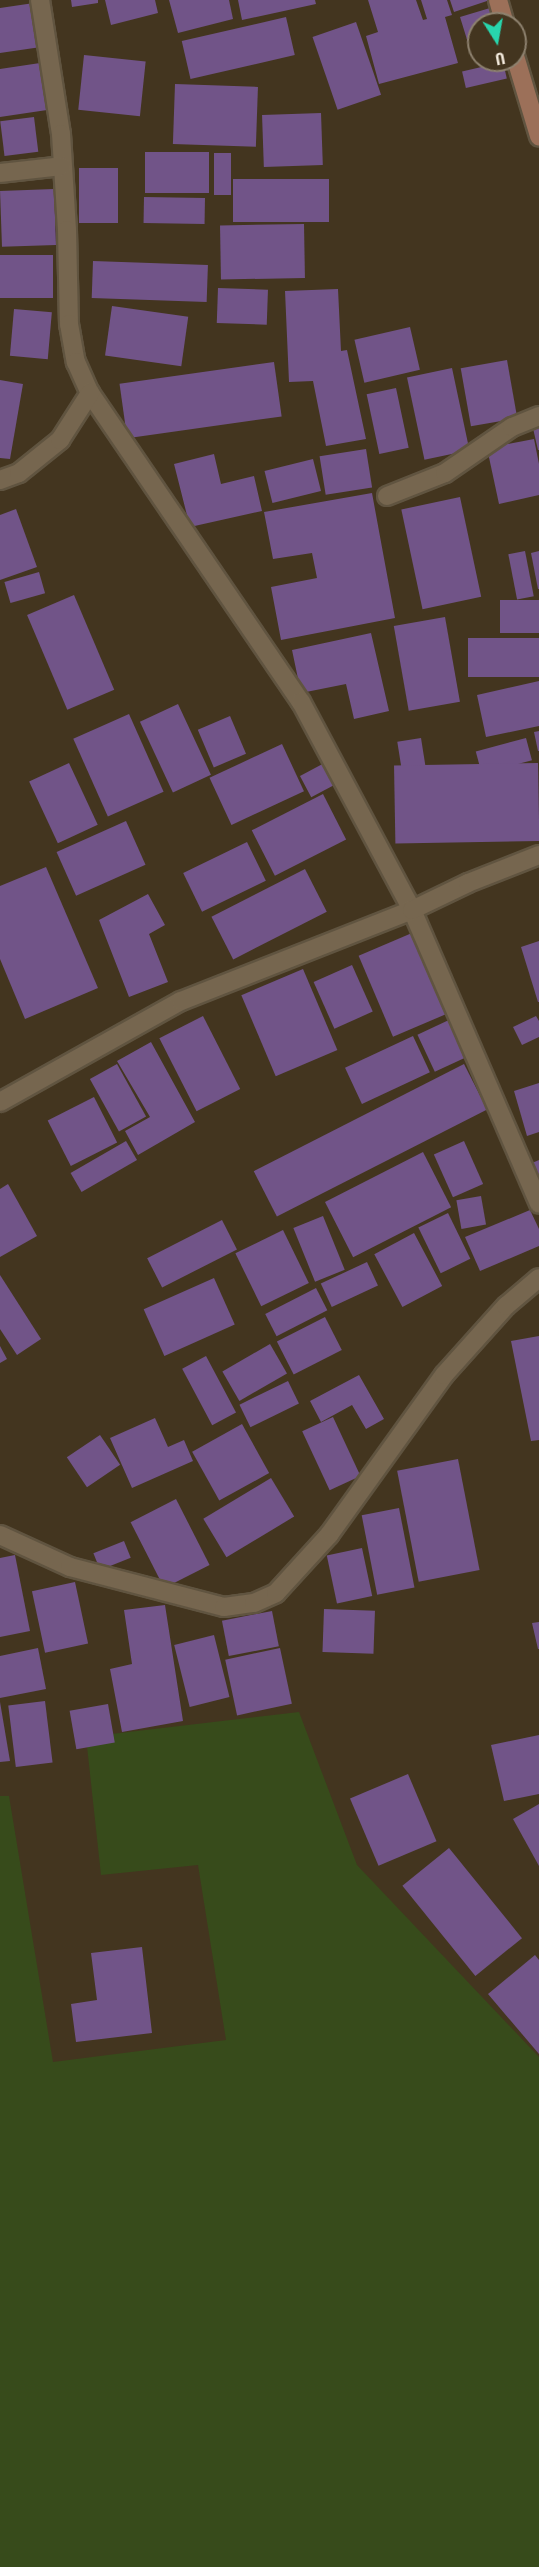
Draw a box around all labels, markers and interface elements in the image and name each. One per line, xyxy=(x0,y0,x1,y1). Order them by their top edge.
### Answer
north arrow xyxy=(467,12,527,72)
text: U xyxy=(494,48,506,68)

